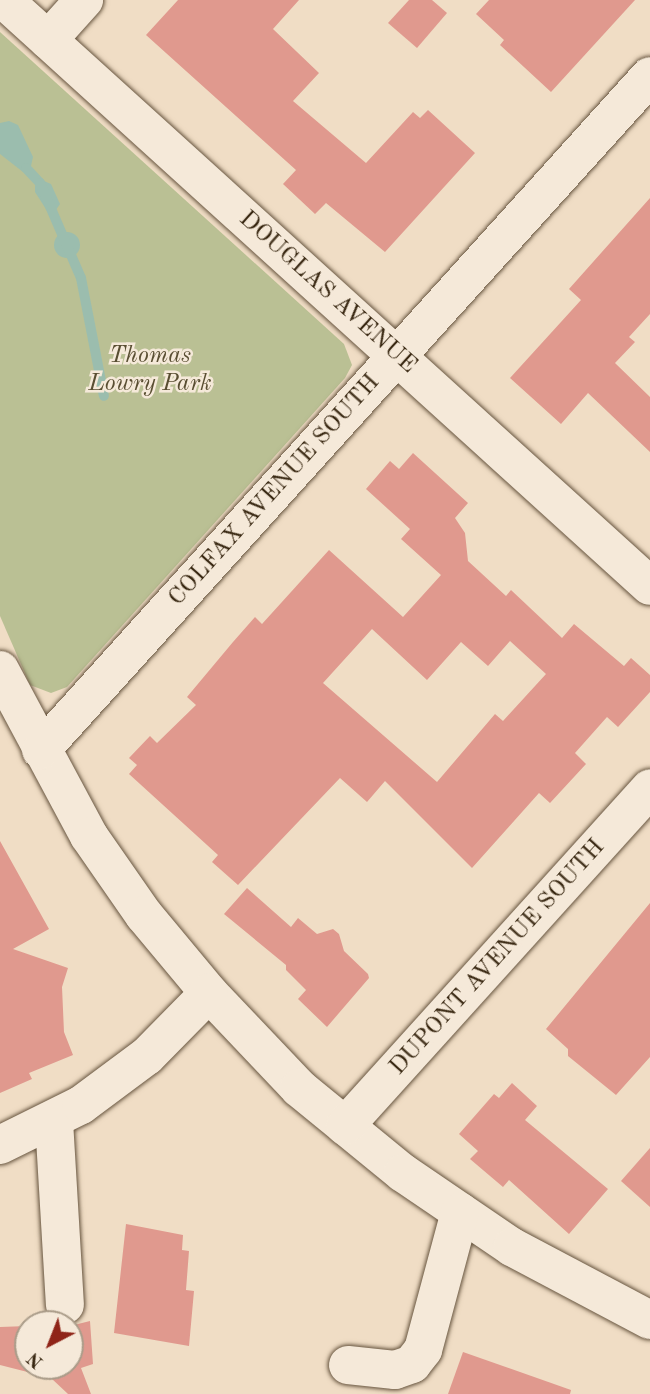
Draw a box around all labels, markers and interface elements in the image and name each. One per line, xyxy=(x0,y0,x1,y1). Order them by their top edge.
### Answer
street label: DOUGLAS AVENUE xyxy=(232,206,422,380)
park label: Thomas Lowry Park xyxy=(88,343,212,399)
street label: COLFAX AVENUE SOUTH xyxy=(163,369,387,613)
street label: DUPONT AVENUE SOUTH xyxy=(384,834,612,1082)
north arrow xyxy=(14,1310,84,1380)
text: N xyxy=(24,1348,48,1371)

